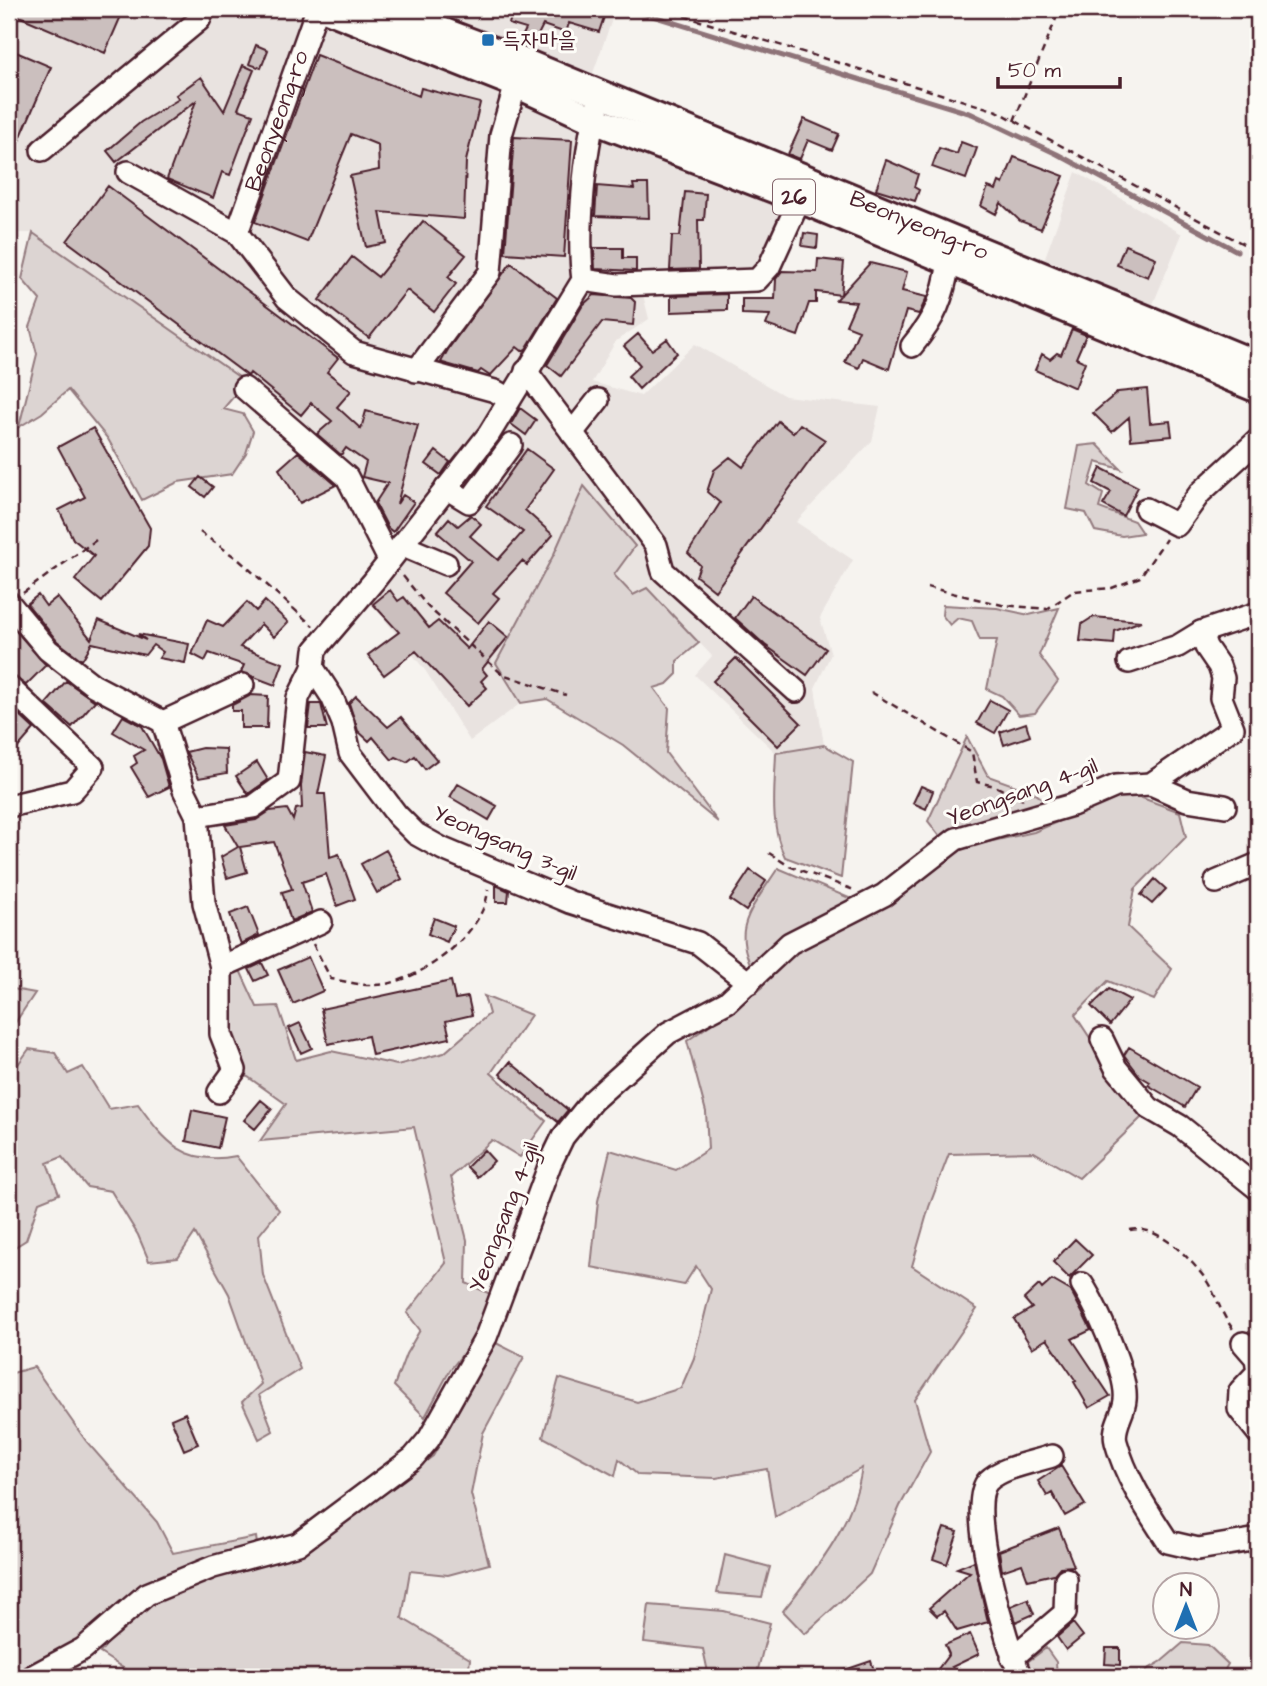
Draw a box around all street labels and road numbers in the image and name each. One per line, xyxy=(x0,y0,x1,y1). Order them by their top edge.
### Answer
street label: Beonyeong-ro xyxy=(237,46,317,196)
road number: 26 xyxy=(773,180,815,214)
street label: Beonyeong-ro xyxy=(845,182,993,268)
street label: Yeongsang 4-gil xyxy=(942,750,1102,835)
street label: Yeongsang 3-gil xyxy=(427,797,582,890)
street label: Yeongsang 4-gil xyxy=(461,1137,548,1297)

